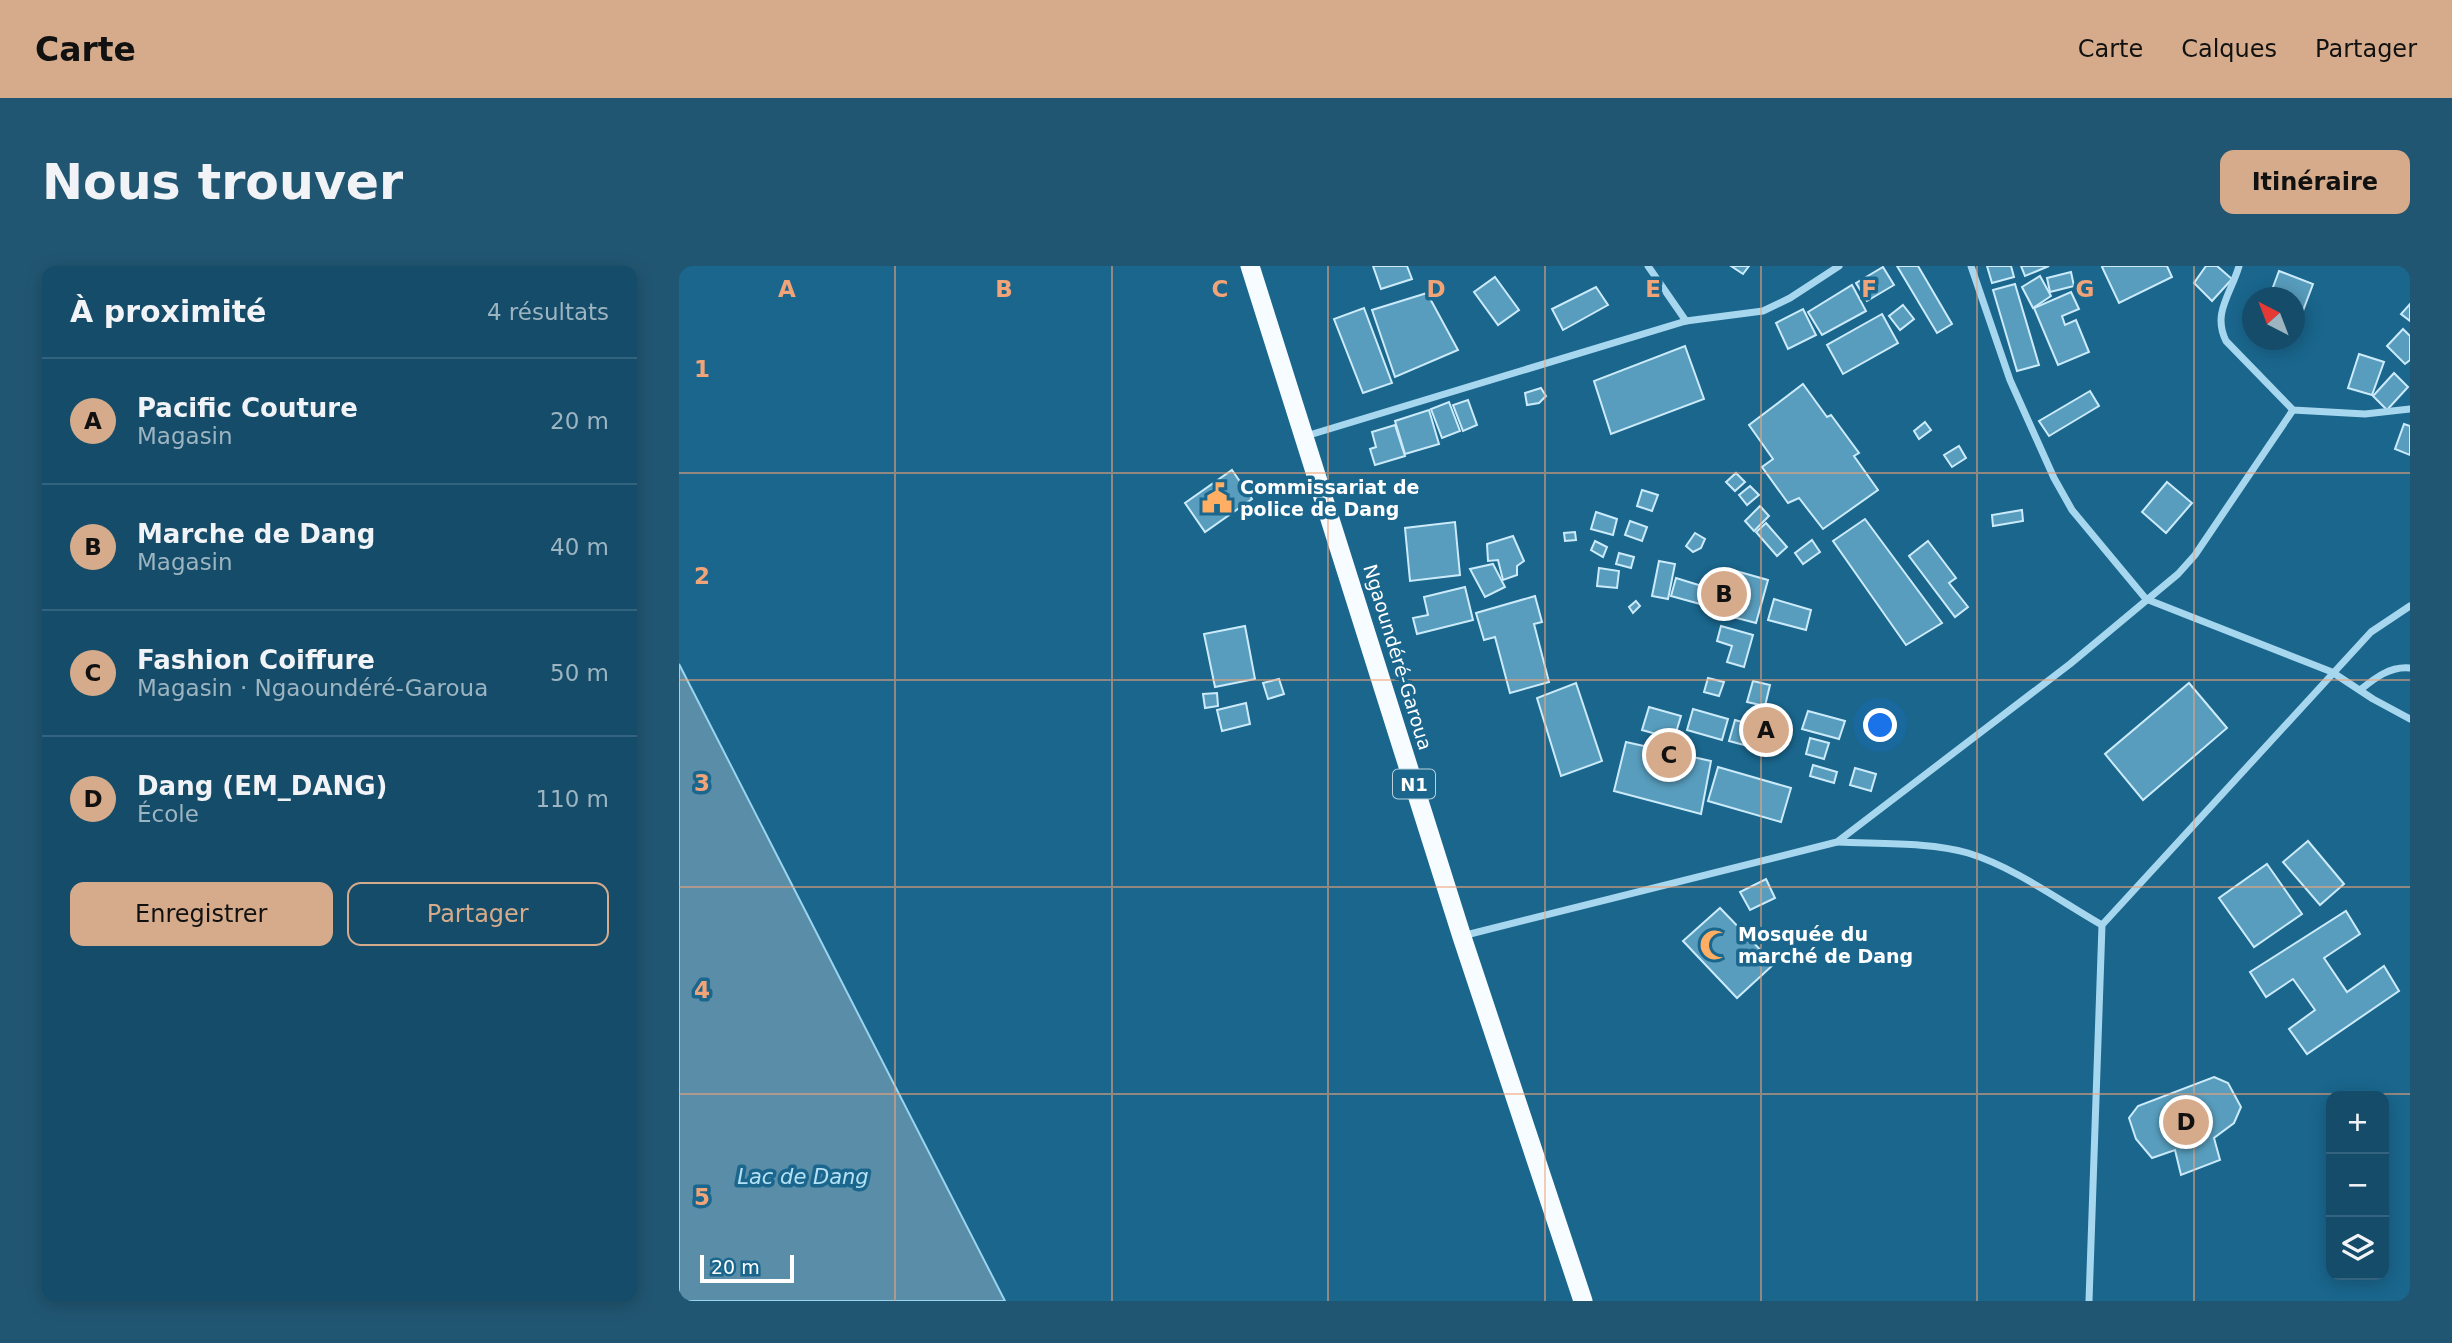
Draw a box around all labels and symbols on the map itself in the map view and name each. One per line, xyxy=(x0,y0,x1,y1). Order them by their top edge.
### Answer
text: A xyxy=(778,276,796,302)
text: B xyxy=(995,276,1013,302)
text: C xyxy=(1212,276,1228,302)
text: D xyxy=(1426,276,1446,302)
text: E xyxy=(1645,276,1661,302)
text: F xyxy=(1861,276,1877,302)
text: G xyxy=(2076,276,2094,302)
north arrow xyxy=(2242,287,2305,350)
text: 1 xyxy=(694,356,710,382)
place label: Commissariat de police de Dang xyxy=(1240,476,1419,520)
public building icon: Commissariat de police de Dang xyxy=(1200,481,1234,515)
street label: Ngaoundéré-Garoua xyxy=(1359,561,1437,753)
text: 2 xyxy=(694,563,710,589)
pin: B xyxy=(1701,568,1747,620)
pin: A xyxy=(1743,704,1789,756)
your location xyxy=(1863,708,1897,742)
pin: C xyxy=(1646,729,1692,781)
text: 3 xyxy=(694,770,710,796)
road number: N1 xyxy=(1393,770,1435,798)
place label: Mosquée du marché de Dang xyxy=(1738,923,1913,967)
mosque icon: Mosquée du marché de Dang xyxy=(1698,928,1732,962)
text: 4 xyxy=(694,977,710,1003)
pin: D xyxy=(2163,1096,2209,1148)
water label: Lac de Dang xyxy=(737,1165,869,1189)
text: 5 xyxy=(694,1184,710,1210)
scale bar xyxy=(700,1252,795,1284)

